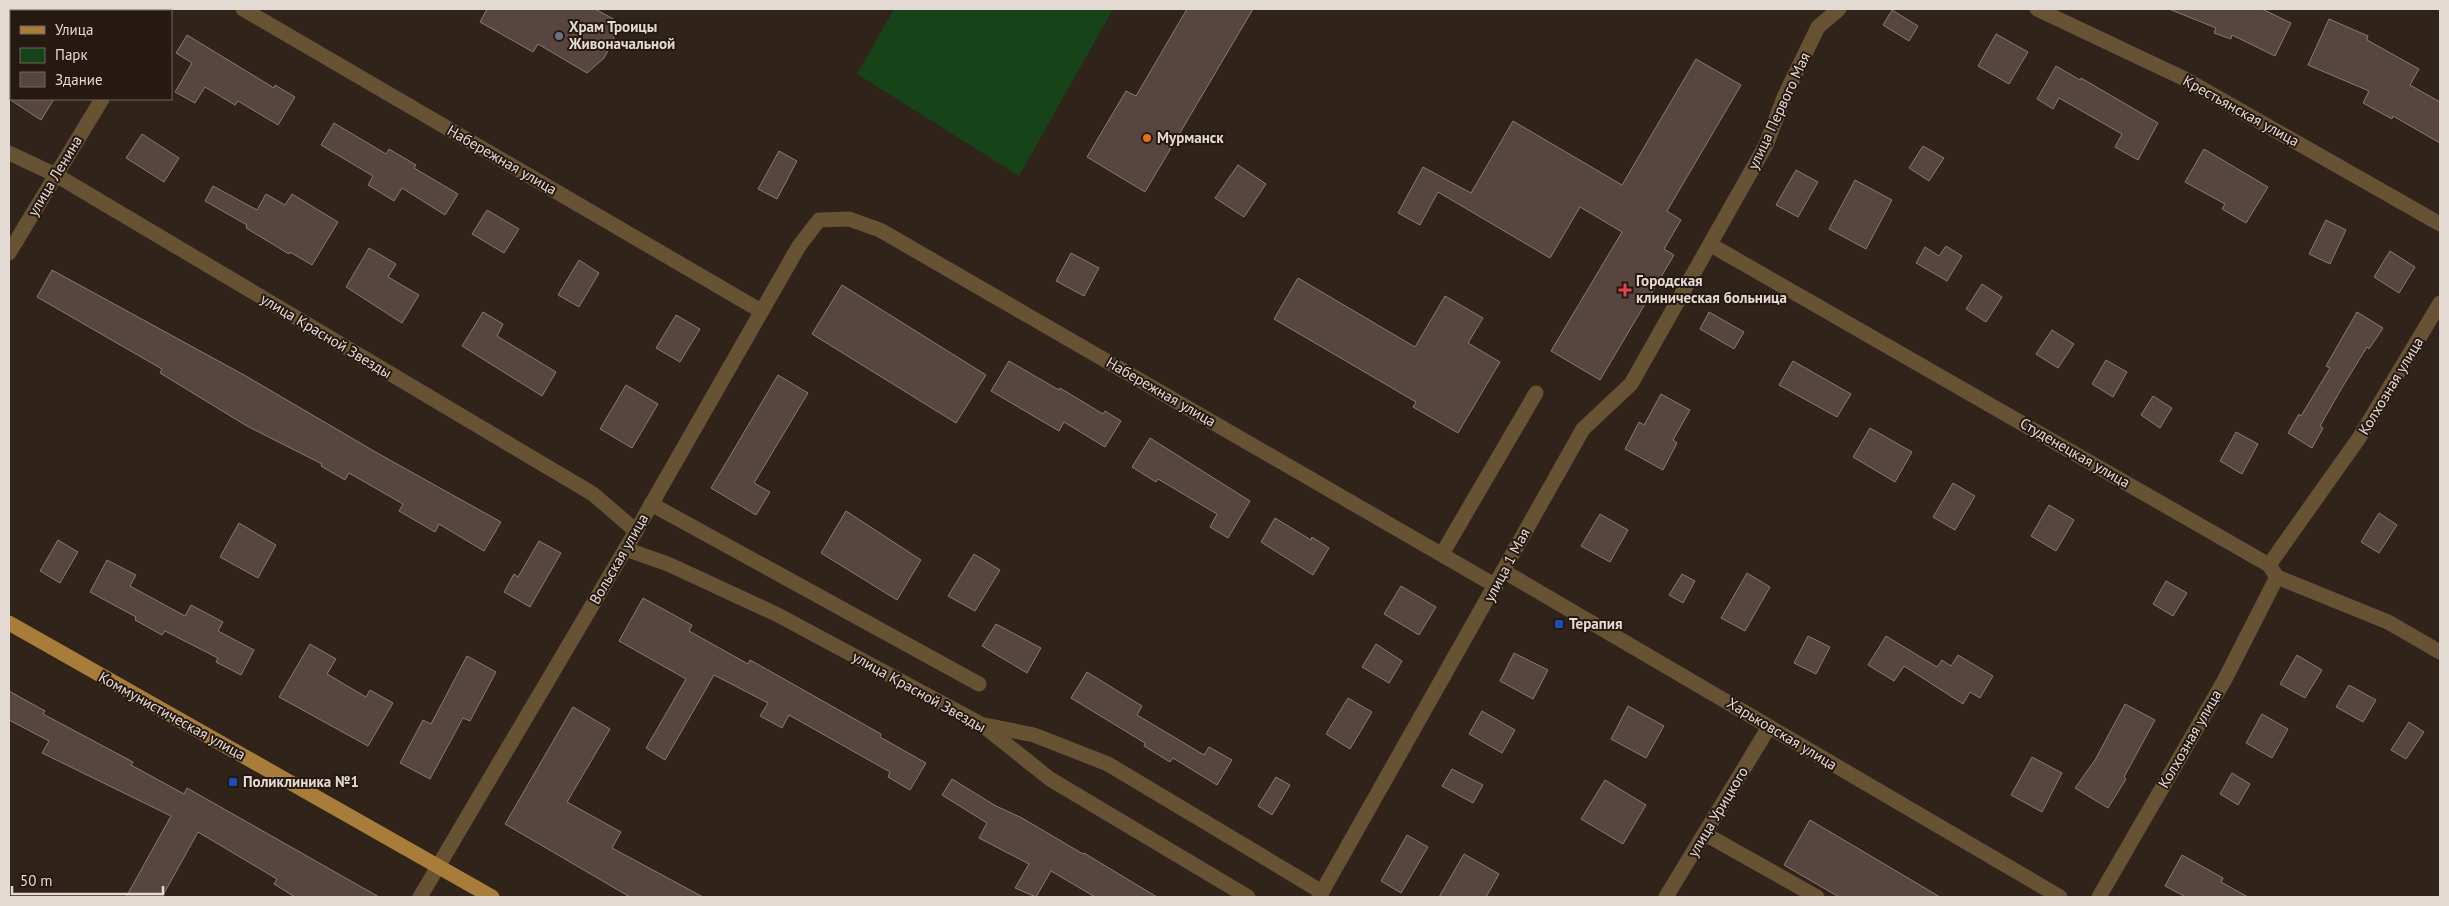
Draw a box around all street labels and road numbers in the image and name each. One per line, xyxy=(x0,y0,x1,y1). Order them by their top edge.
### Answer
street label: улица Первого Мая xyxy=(1743,49,1814,172)
street label: Крестьянская улица xyxy=(2180,71,2303,150)
street label: Набережная улица xyxy=(444,120,561,199)
street label: улица Ленина xyxy=(23,132,86,220)
street label: улица Красной Звезды xyxy=(257,289,395,382)
street label: Колхозная улица xyxy=(2354,333,2427,438)
street label: Набережная улица xyxy=(1103,352,1220,431)
street label: Студенецкая улица xyxy=(2017,413,2134,492)
street label: Вольская улица xyxy=(585,510,652,608)
street label: улица 1 Мая xyxy=(1479,525,1534,605)
street label: улица Красной Звезды xyxy=(849,647,989,736)
street label: Коммунистическая улица xyxy=(95,667,249,764)
street label: Колхозная улица xyxy=(2154,686,2225,791)
street label: Харьковская улица xyxy=(1724,693,1841,774)
street label: улица Урицкого xyxy=(1683,763,1752,860)

